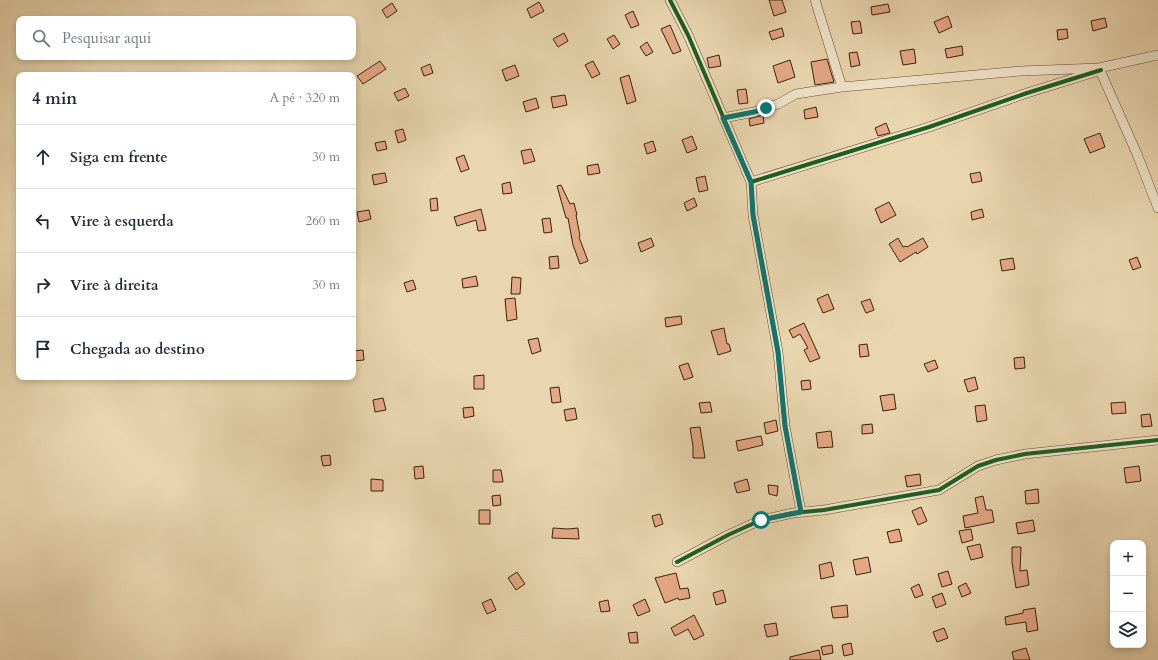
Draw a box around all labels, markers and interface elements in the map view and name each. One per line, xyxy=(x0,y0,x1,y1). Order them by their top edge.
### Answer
search box xyxy=(16,16,356,60)
icon: search xyxy=(30,27,52,49)
text: Pesquisar aqui xyxy=(62,28,151,48)
text: 4 min xyxy=(32,87,77,110)
text: A pé · 320 m xyxy=(270,89,340,107)
route end xyxy=(757,99,775,117)
icon: ahead xyxy=(32,146,54,168)
text: Siga em frente xyxy=(70,147,168,167)
text: 30 m xyxy=(312,148,340,166)
icon: left xyxy=(32,210,54,232)
text: Vire à esquerda xyxy=(70,211,174,231)
text: 260 m xyxy=(306,212,340,230)
icon: right xyxy=(32,274,54,296)
text: Vire à direita xyxy=(70,275,158,295)
text: 30 m xyxy=(312,276,340,294)
icon: arrive xyxy=(32,338,54,360)
text: Chegada ao destino xyxy=(70,339,205,359)
route start xyxy=(752,511,770,529)
map controls xyxy=(1110,540,1146,648)
button: + xyxy=(1110,540,1146,576)
button: − xyxy=(1110,576,1146,612)
button: layers xyxy=(1110,612,1146,648)

